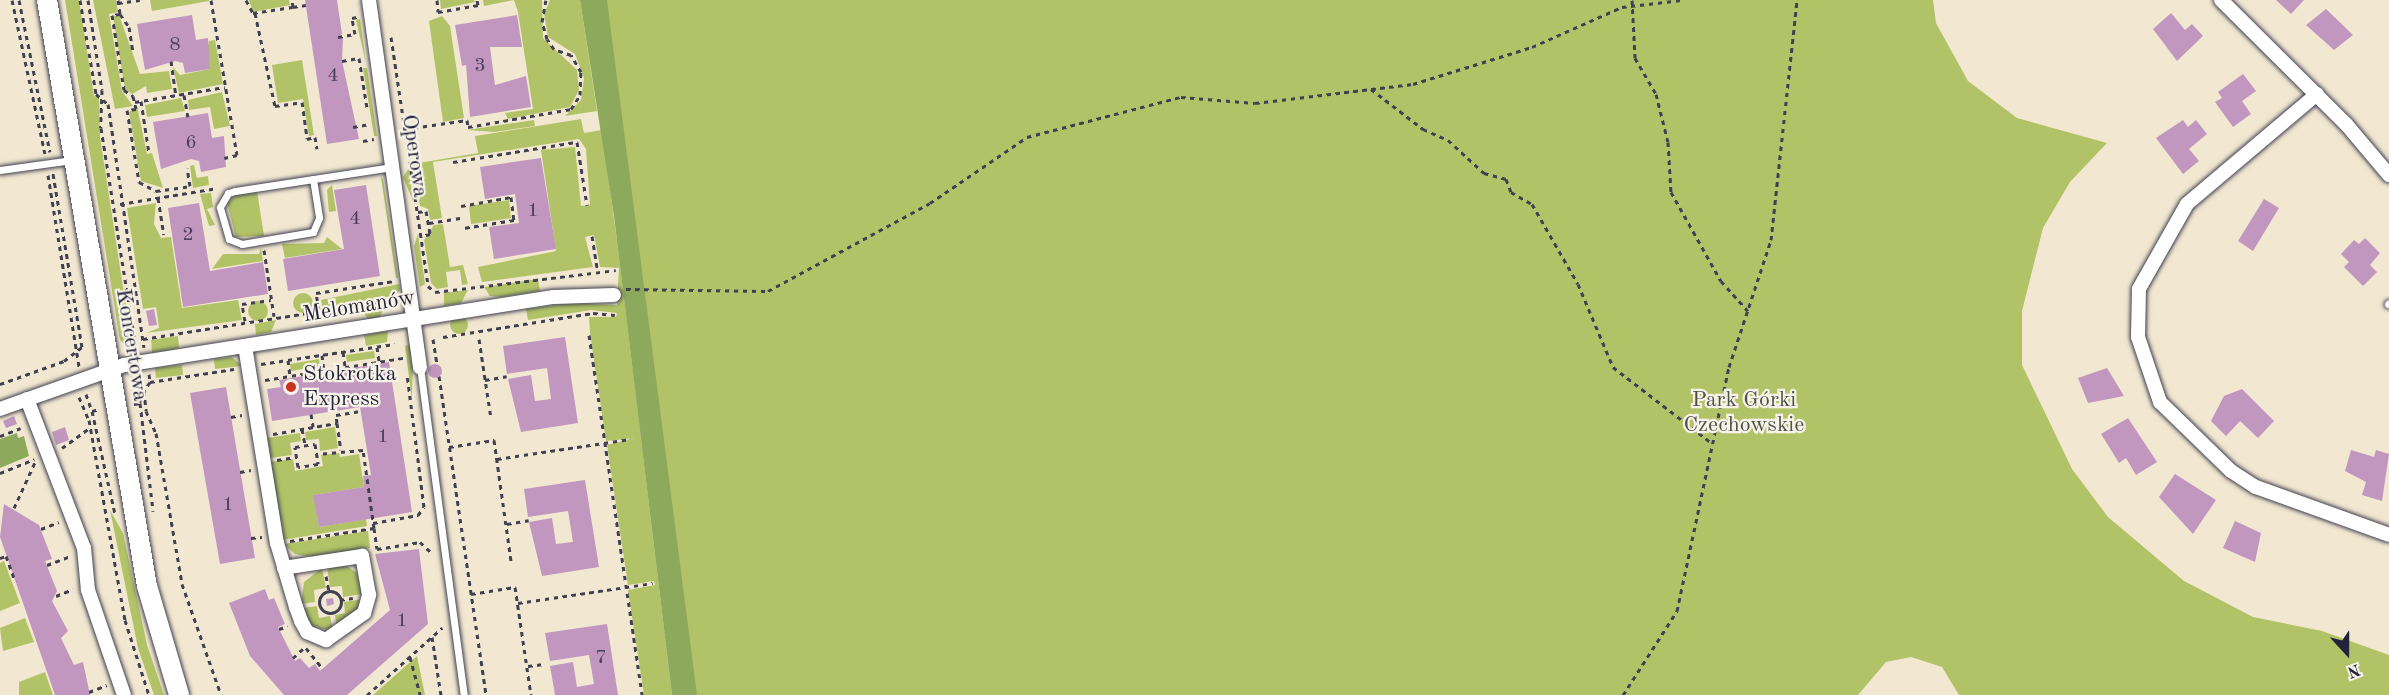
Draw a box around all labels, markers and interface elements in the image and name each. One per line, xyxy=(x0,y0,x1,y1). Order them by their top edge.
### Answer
house number: 8 xyxy=(169,33,181,57)
house number: 3 xyxy=(474,54,486,78)
house number: 4 xyxy=(327,64,339,88)
street label: Operowa xyxy=(395,113,433,199)
house number: 6 xyxy=(185,131,197,155)
house number: 1 xyxy=(527,199,539,223)
house number: 4 xyxy=(349,207,361,231)
house number: 2 xyxy=(182,223,194,247)
street label: Melomanów xyxy=(301,285,417,329)
street label: Koncertowa xyxy=(109,287,153,403)
place label: Stokrotka Express xyxy=(303,361,397,412)
marker: Stokrotka Express xyxy=(284,380,298,394)
park label: Park Górki Czechowskie xyxy=(1684,387,1804,439)
house number: 1 xyxy=(377,425,389,449)
house number: 1 xyxy=(222,493,234,517)
house number: 1 xyxy=(396,609,408,633)
north arrow xyxy=(2317,623,2377,683)
house number: 7 xyxy=(595,646,607,670)
text: N xyxy=(2345,660,2362,679)

